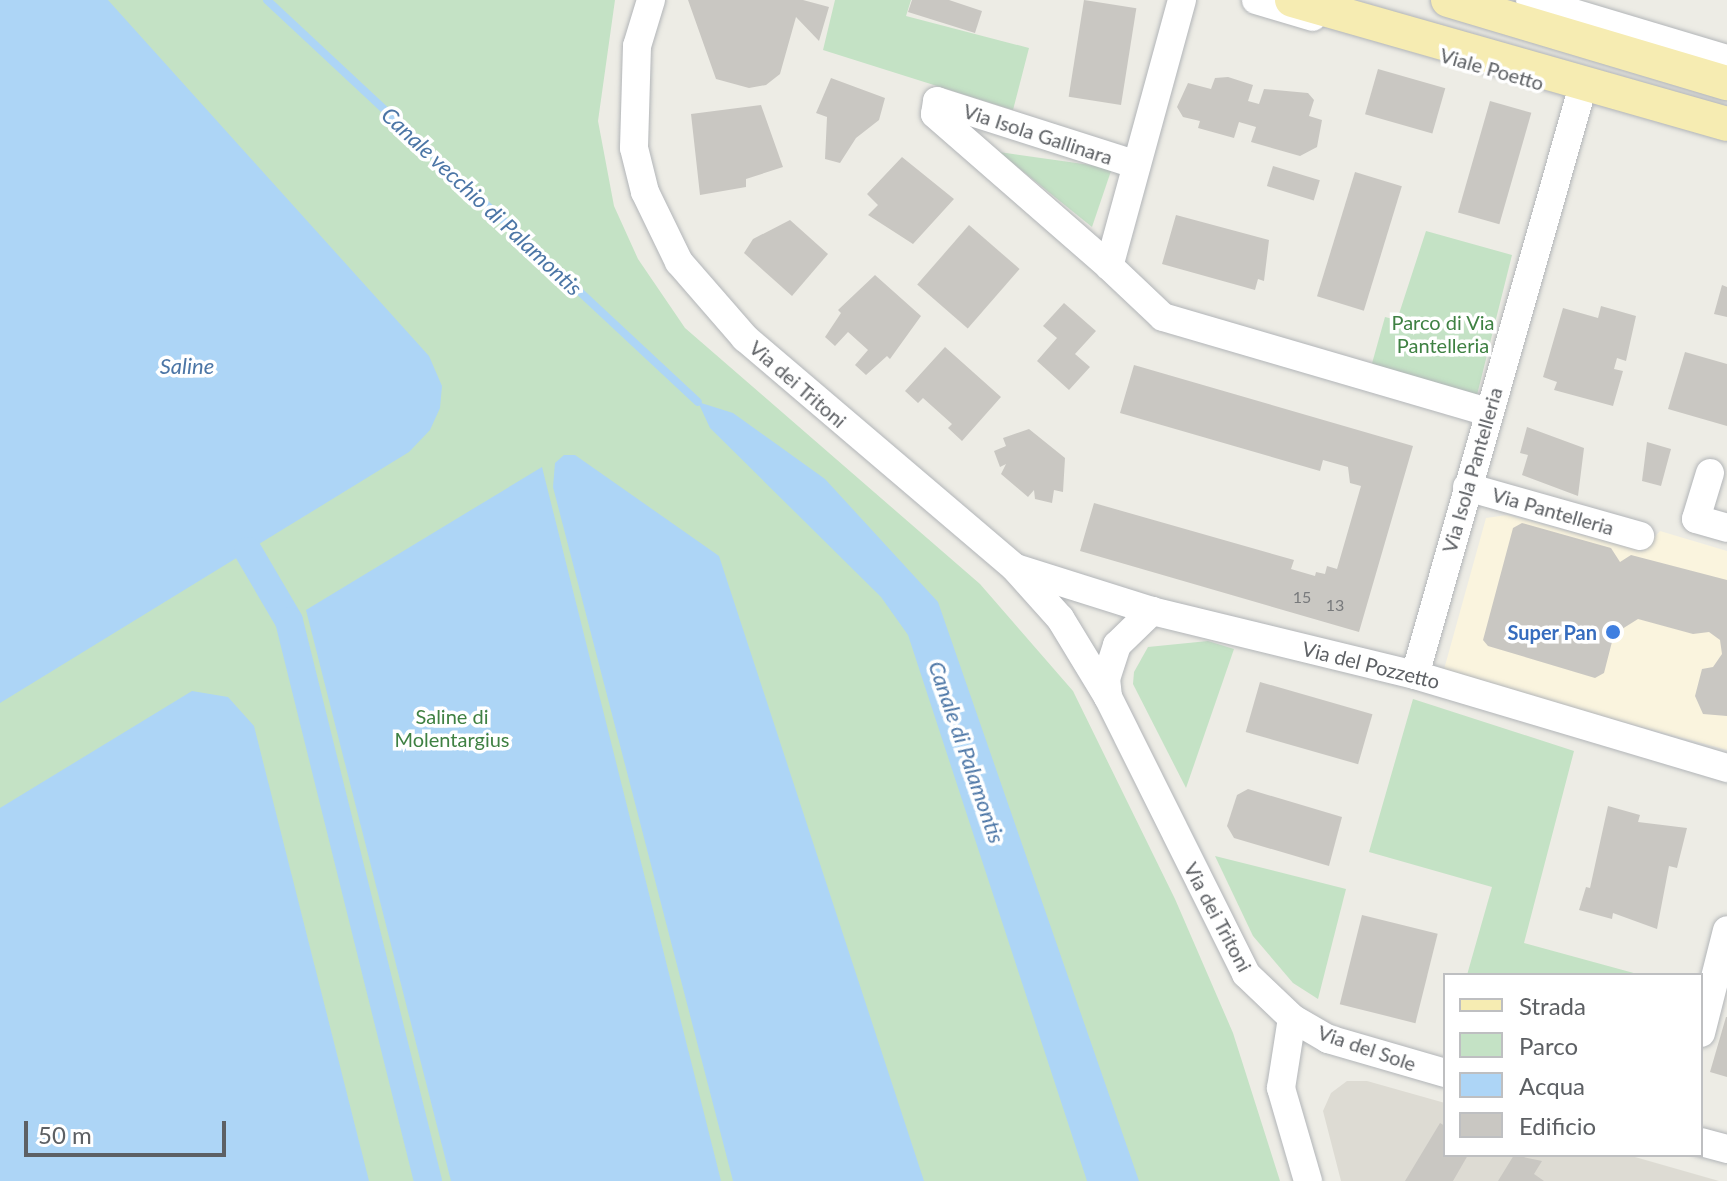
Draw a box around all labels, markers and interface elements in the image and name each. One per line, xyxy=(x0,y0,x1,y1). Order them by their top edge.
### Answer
street label: Viale Poetto xyxy=(1437,43,1547,95)
street label: Via Isola Gallinara xyxy=(960,99,1116,169)
water label: Canale vecchio di Palamontis xyxy=(376,101,588,301)
park label: Parco di Via Pantelleria xyxy=(1391,311,1495,358)
street label: Via dei Tritoni xyxy=(744,335,852,433)
water label: Saline xyxy=(160,353,214,379)
street label: Via Isola Pantelleria xyxy=(1437,385,1507,555)
street label: Via Pantelleria xyxy=(1489,482,1617,540)
house number: 15 xyxy=(1293,587,1311,607)
house number: 13 xyxy=(1326,595,1344,615)
place label: Super Pan xyxy=(1507,620,1597,644)
marker: Super Pan xyxy=(1604,623,1622,641)
street label: Via del Pozzetto xyxy=(1300,636,1442,694)
water label: Canale di Palamontis xyxy=(923,657,1011,847)
park label: Saline di Molentargius xyxy=(394,705,510,752)
street label: Via dei Tritoni xyxy=(1179,858,1257,976)
legend xyxy=(1443,973,1703,1157)
text: Strada xyxy=(1519,991,1586,1020)
street label: Via del Sole xyxy=(1315,1020,1419,1076)
text: Parco xyxy=(1519,1031,1578,1060)
text: Acqua xyxy=(1519,1071,1585,1100)
scale bar xyxy=(28,1105,230,1155)
text: Edificio xyxy=(1519,1111,1596,1140)
text: 50 m xyxy=(38,1120,92,1149)

